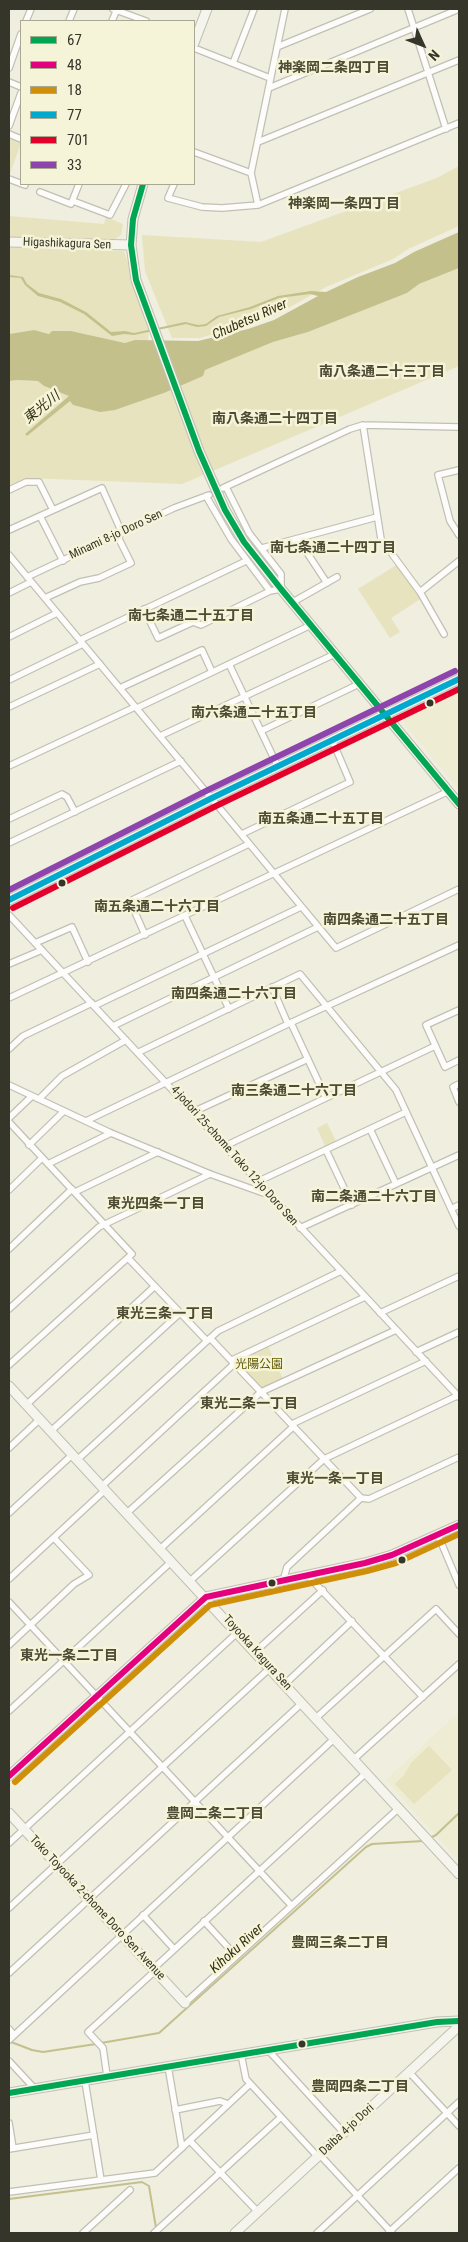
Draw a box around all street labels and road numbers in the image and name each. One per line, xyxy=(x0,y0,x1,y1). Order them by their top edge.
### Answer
street label: Higashikagura Sen xyxy=(23,235,111,253)
street label: Minami 8-jo Doro Sen xyxy=(67,507,165,563)
street label: 4-jodori 25-chome Toko 12-jo Doro Sen xyxy=(167,1083,301,1229)
street label: Toyooka Kagura Sen xyxy=(220,1612,294,1694)
street label: Toko Toyooka 2-chome Doro Sen Avenue xyxy=(26,1833,168,1983)
street label: Daiba 4-jo Dori xyxy=(317,2101,377,2159)

